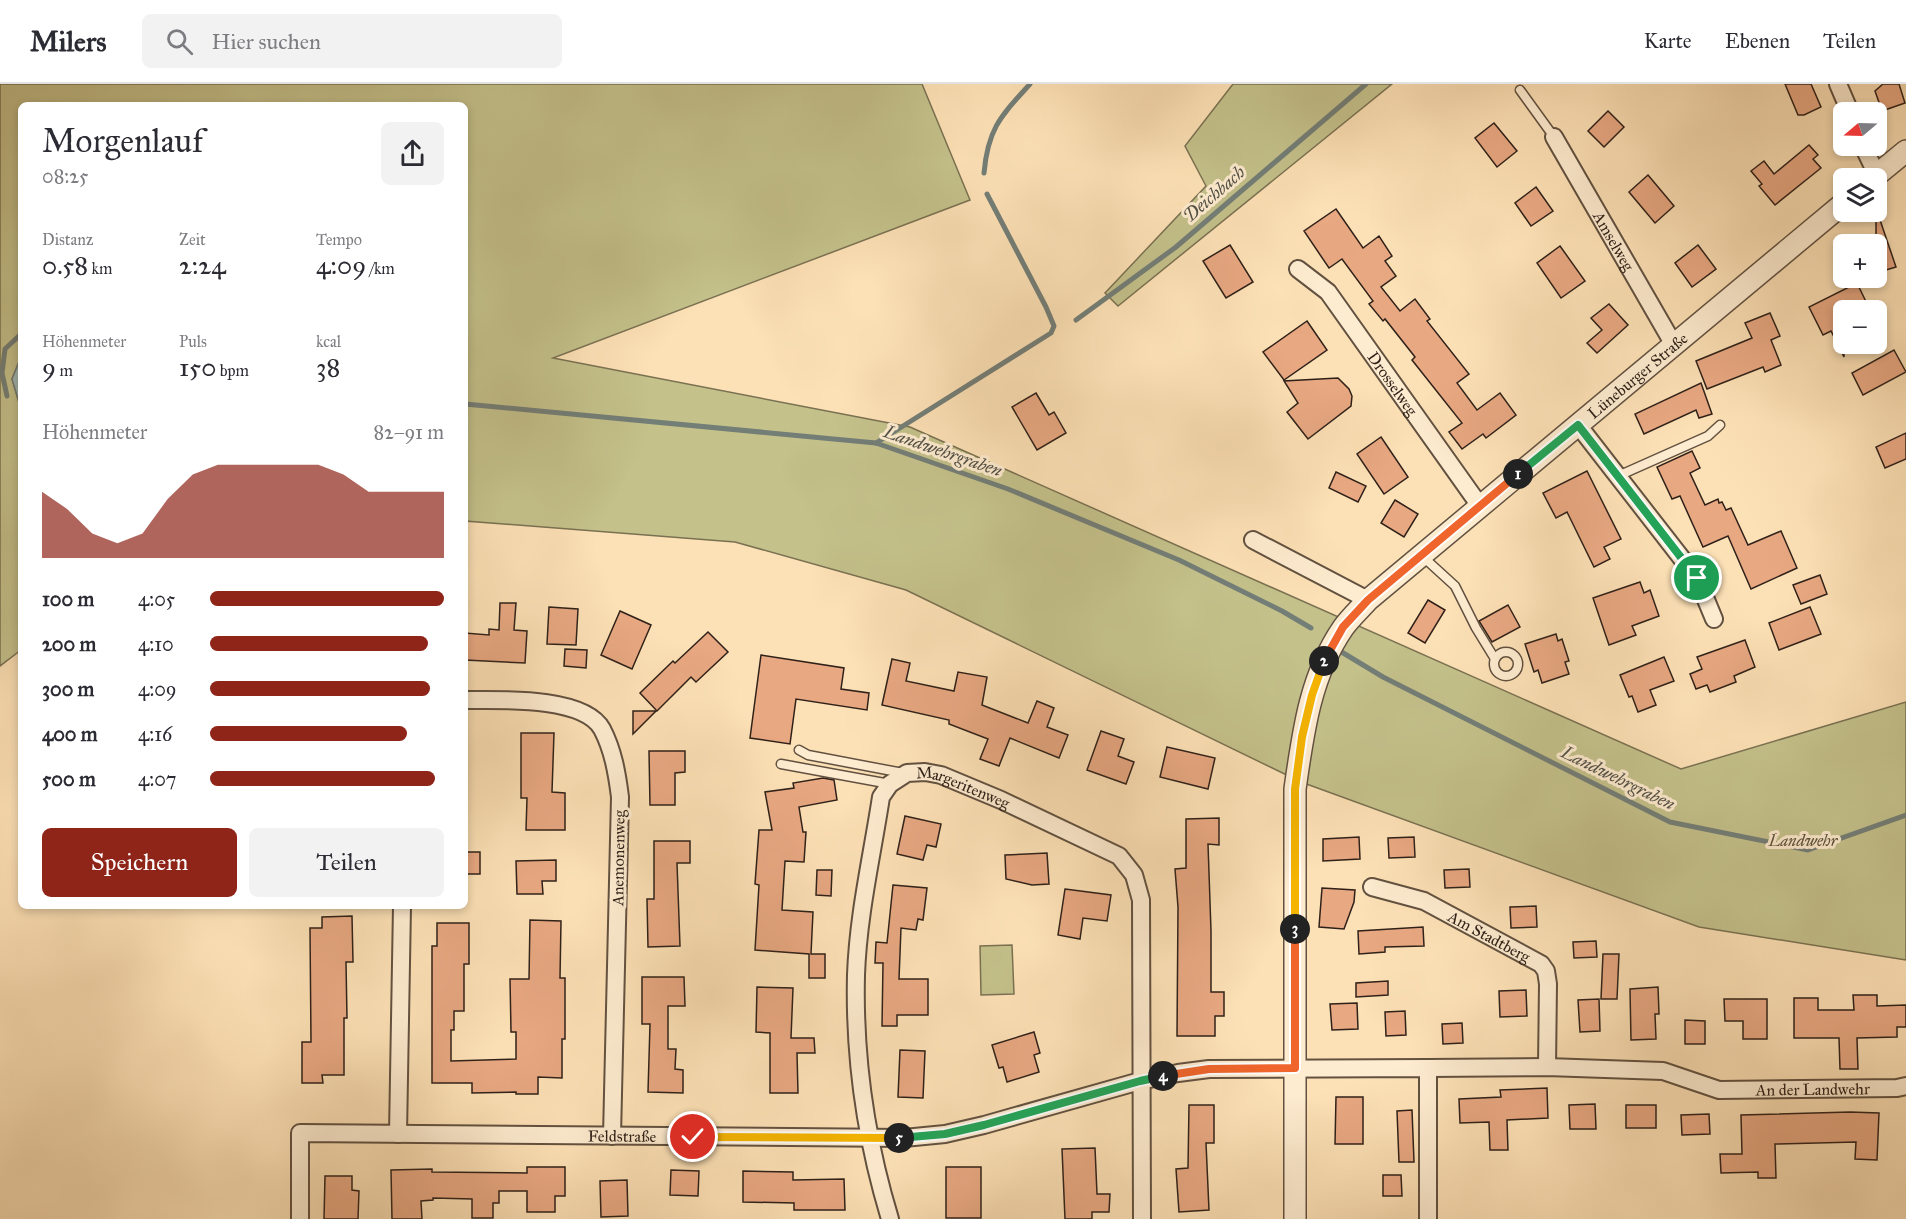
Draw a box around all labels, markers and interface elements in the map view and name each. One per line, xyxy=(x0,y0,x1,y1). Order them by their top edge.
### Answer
search box xyxy=(142,14,562,68)
text: Milers xyxy=(30,24,106,59)
icon: search xyxy=(163,25,196,58)
text: Hier suchen xyxy=(211,28,321,55)
text: Karte xyxy=(1644,28,1692,54)
text: Ebenen xyxy=(1725,28,1790,54)
text: Teilen xyxy=(1823,28,1876,54)
north arrow xyxy=(1833,102,1887,156)
map controls xyxy=(1833,102,1887,354)
text: Morgenlauf xyxy=(42,121,203,161)
button: share xyxy=(381,122,444,185)
water label: Deichbach xyxy=(1179,161,1249,227)
text: 08:25 xyxy=(42,164,88,188)
button: layers xyxy=(1833,168,1887,222)
street label: Amselweg xyxy=(1588,207,1638,275)
text: Distanz xyxy=(42,230,93,249)
text: Zeit xyxy=(179,230,206,249)
text: Tempo xyxy=(316,230,362,249)
button: + xyxy=(1833,234,1887,288)
text: 0.58 xyxy=(42,249,88,281)
text: 2:24 xyxy=(179,249,226,281)
text: 4:09 xyxy=(316,249,366,281)
text: km xyxy=(88,259,112,278)
text: /km xyxy=(366,259,395,278)
button: − xyxy=(1833,300,1887,354)
street label: Lüneburger Straße xyxy=(1584,328,1692,423)
text: Höhenmeter xyxy=(42,332,126,351)
text: Puls xyxy=(179,332,207,351)
text: kcal xyxy=(316,332,341,351)
street label: Drosselweg xyxy=(1363,348,1422,420)
text: 9 xyxy=(42,351,56,383)
text: 150 xyxy=(179,351,216,383)
text: 38 xyxy=(316,351,340,383)
text: m xyxy=(56,361,73,380)
text: bpm xyxy=(216,361,249,380)
text: Höhenmeter xyxy=(42,420,147,444)
text: 82–91 m xyxy=(373,420,444,444)
water label: Landwehrgraben xyxy=(880,420,1006,482)
pin: 1 xyxy=(1503,459,1533,489)
text: 1 xyxy=(1515,464,1521,483)
pin xyxy=(1671,552,1722,603)
icon: arrive xyxy=(1680,561,1713,594)
text: 100 m xyxy=(42,587,94,611)
text: 4:05 xyxy=(138,587,175,611)
text: 200 m xyxy=(42,632,96,656)
text: 4:10 xyxy=(138,632,174,656)
pin: 2 xyxy=(1309,646,1339,676)
text: 2 xyxy=(1320,651,1328,670)
text: 300 m xyxy=(42,677,94,701)
text: 4:09 xyxy=(138,677,177,701)
text: 400 m xyxy=(42,722,98,746)
text: 4:16 xyxy=(138,722,172,746)
water label: Landwehrgraben xyxy=(1557,741,1679,815)
street label: Margeritenweg xyxy=(916,763,1013,814)
text: 500 m xyxy=(42,767,96,791)
text: 4:07 xyxy=(138,767,177,791)
street label: Anemonenweg xyxy=(608,809,630,907)
button: Speichern xyxy=(42,828,237,897)
button: Teilen xyxy=(249,828,444,897)
park label: Landwehr xyxy=(1768,831,1839,850)
street label: Am Stadtberg xyxy=(1444,906,1534,968)
pin: 3 xyxy=(1280,914,1310,944)
text: 3 xyxy=(1292,919,1298,938)
pin: 4 xyxy=(1148,1061,1178,1091)
text: 4 xyxy=(1159,1066,1167,1085)
street label: An der Landwehr xyxy=(1755,1079,1870,1100)
pin xyxy=(667,1111,718,1162)
icon: check xyxy=(676,1120,709,1153)
pin: 5 xyxy=(884,1123,914,1153)
street label: Feldstraße xyxy=(588,1126,657,1146)
text: 5 xyxy=(895,1128,903,1147)

